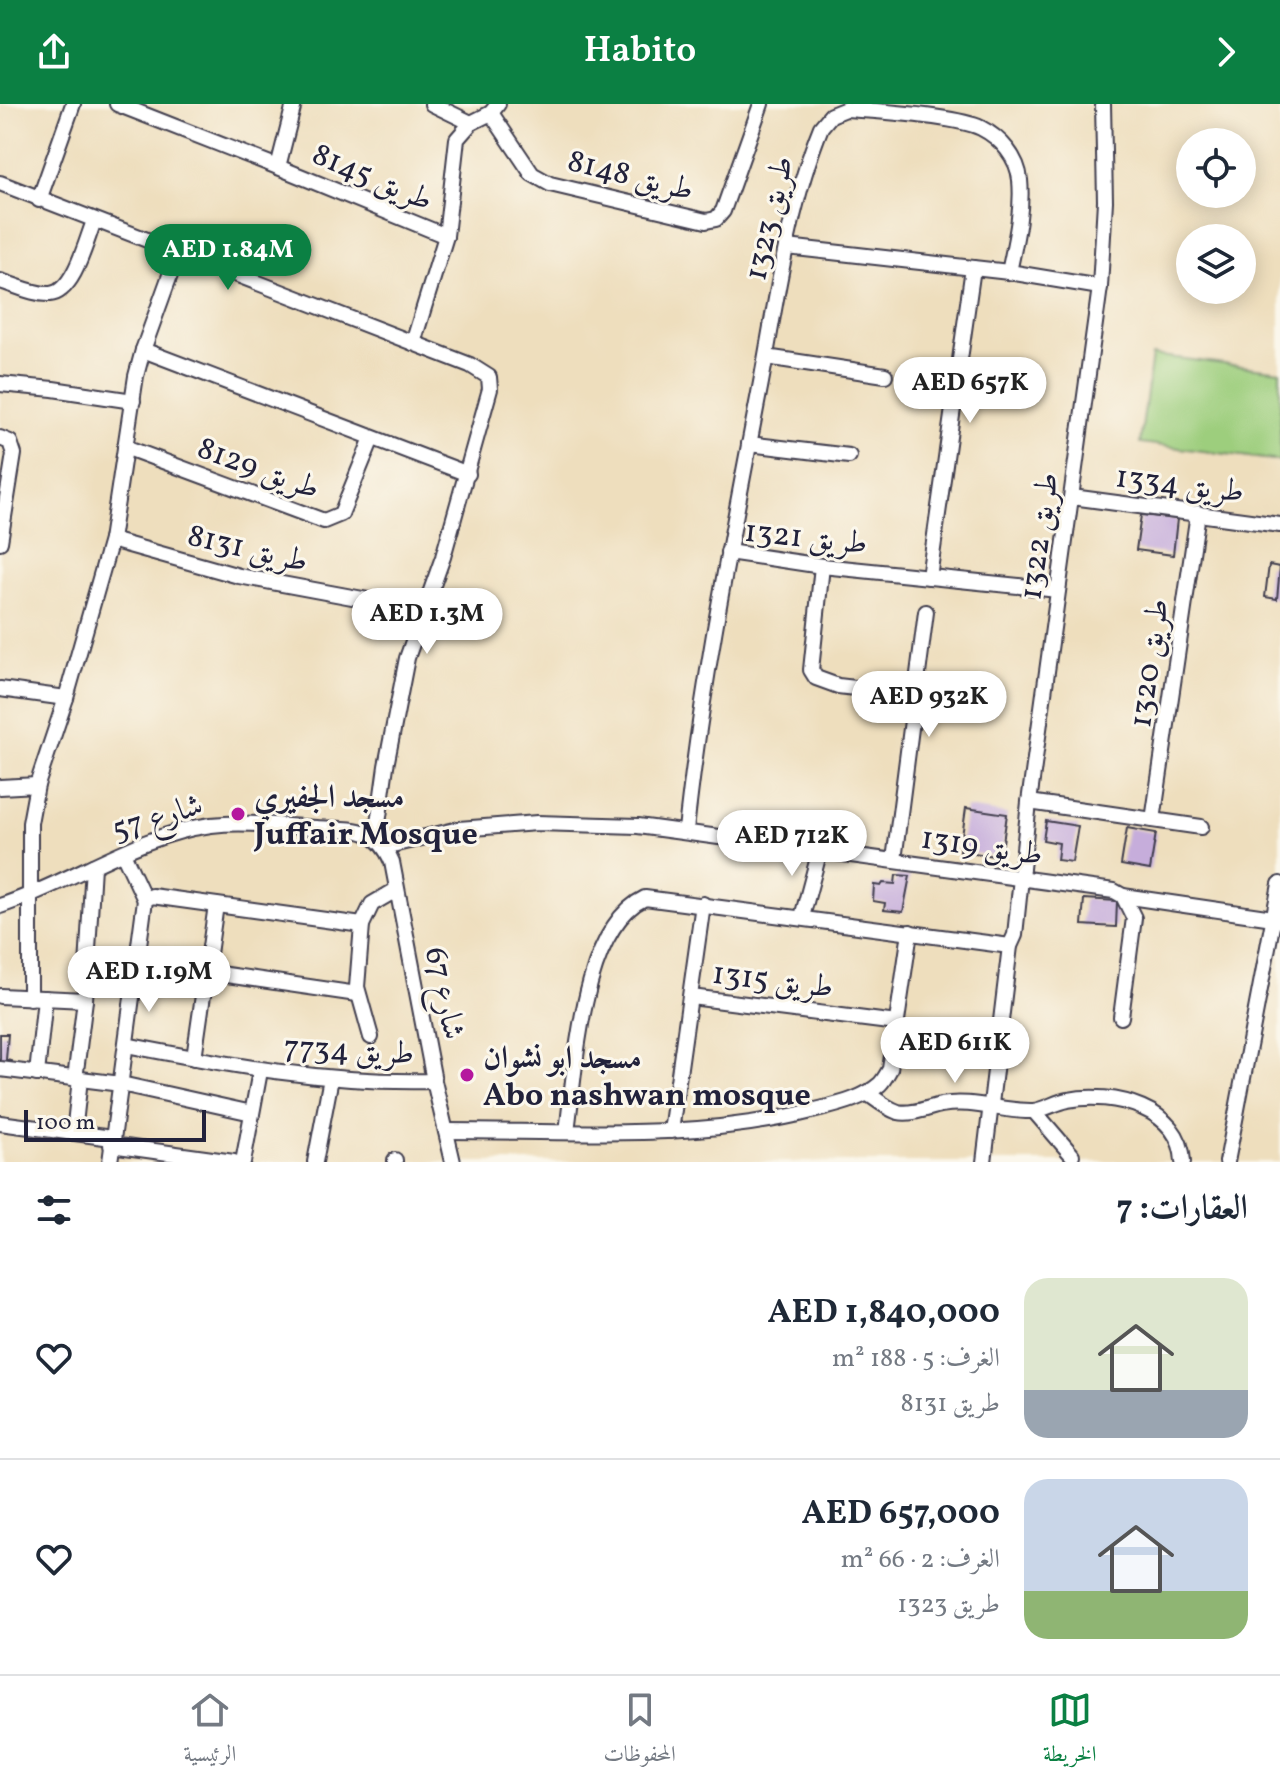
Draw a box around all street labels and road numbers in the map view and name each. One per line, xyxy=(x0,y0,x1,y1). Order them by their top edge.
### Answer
street label: طريق 8145 xyxy=(305,134,439,224)
street label: طريق 8148 xyxy=(563,140,698,214)
street label: طريق 1323 xyxy=(735,152,807,285)
street label: طريق 8129 xyxy=(191,427,325,512)
street label: طريق 1334 xyxy=(1113,456,1246,516)
street label: طريق 1322 xyxy=(1010,470,1072,603)
street label: طريق 1321 xyxy=(742,511,869,567)
street label: طريق 8131 xyxy=(183,515,312,585)
street label: طريق 1320 xyxy=(1120,596,1182,731)
street label: شارع 57 xyxy=(107,784,209,855)
street label: طريق 1319 xyxy=(918,818,1045,878)
street label: شارع 67 xyxy=(410,943,474,1044)
street label: طريق 1315 xyxy=(710,953,836,1011)
street label: طريق 7734 xyxy=(283,1027,415,1077)

